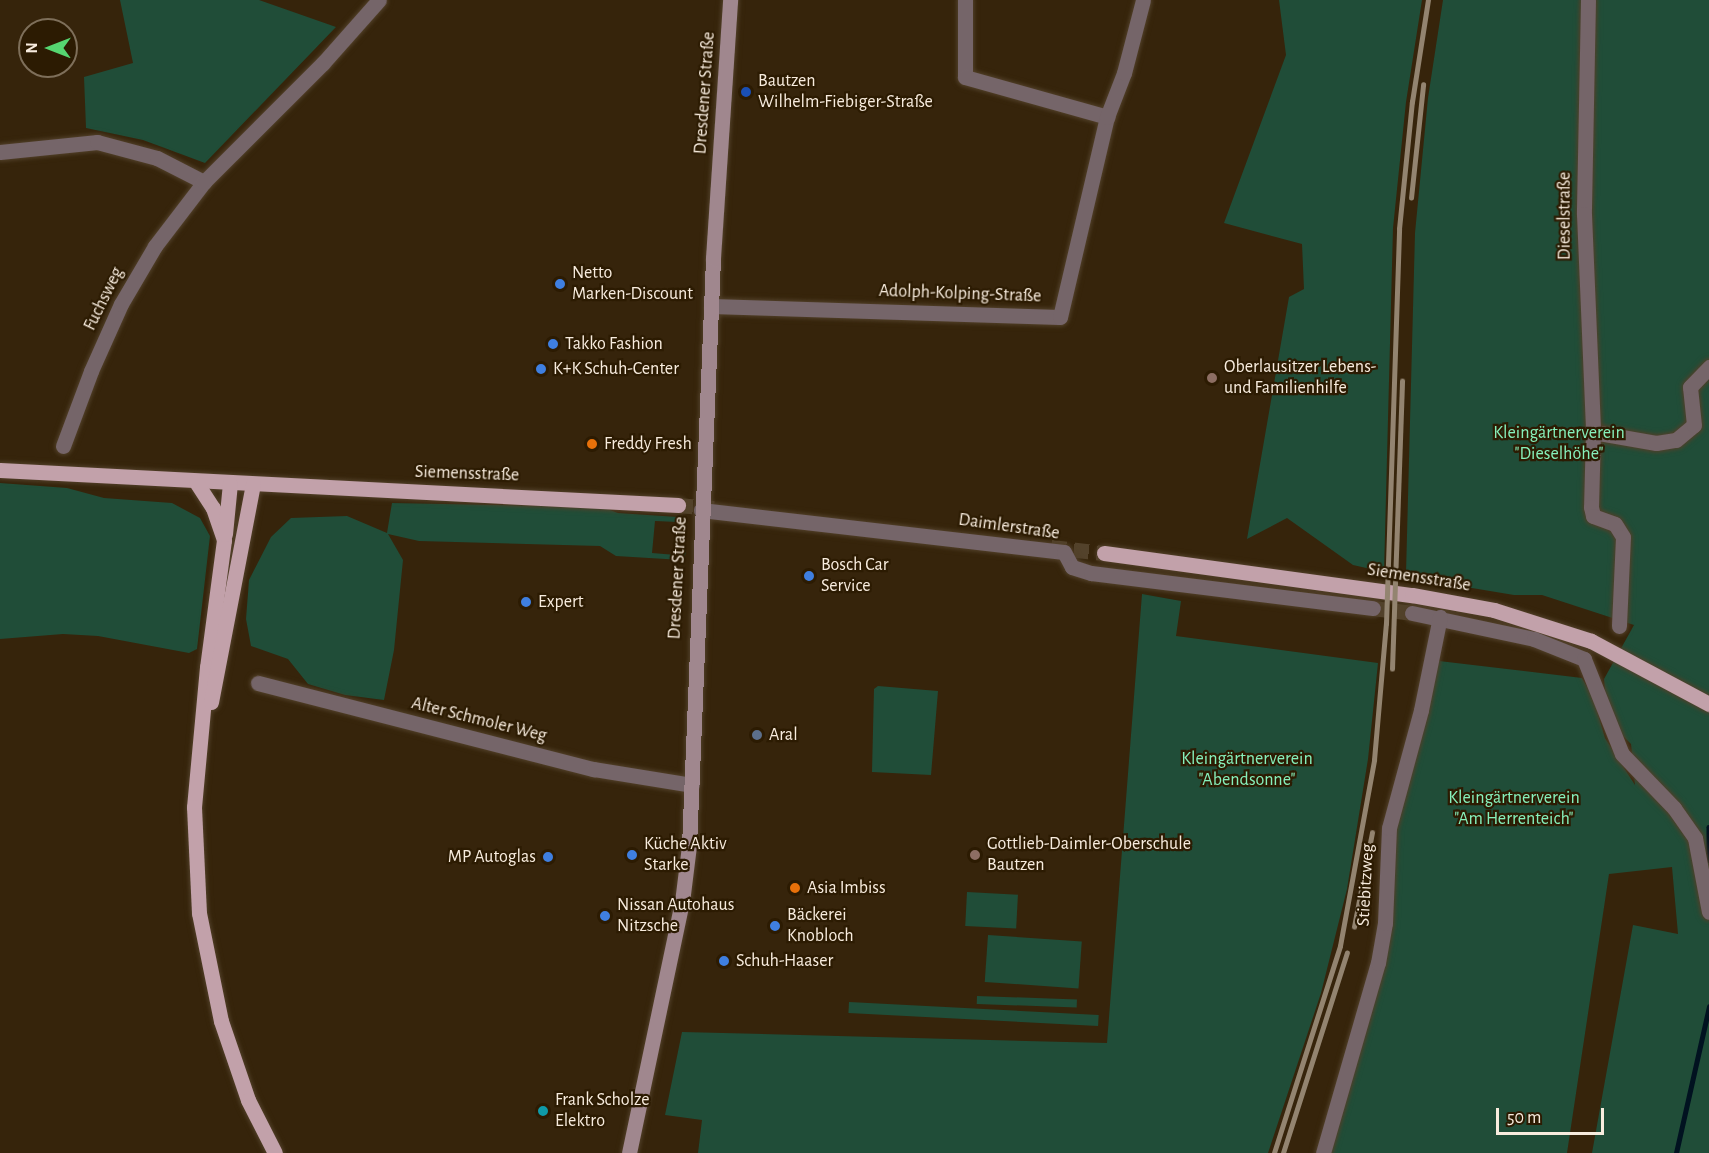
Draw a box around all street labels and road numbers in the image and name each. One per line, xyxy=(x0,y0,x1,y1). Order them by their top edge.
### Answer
street label: Dresdener Straße xyxy=(690,31,720,155)
street label: Dieselstraße xyxy=(1554,172,1576,260)
street label: Fuchsweg xyxy=(79,264,129,334)
street label: Adolph-Kolping-Straße xyxy=(878,280,1042,308)
street label: Siemensstraße xyxy=(414,461,520,487)
street label: Daimlerstraße xyxy=(957,509,1061,545)
street label: Dresdener Straße xyxy=(664,516,692,640)
street label: Siemensstraße xyxy=(1366,559,1472,597)
street label: Alter Schmoler Weg xyxy=(409,693,549,747)
street label: Stiebitzweg xyxy=(1353,843,1379,927)

